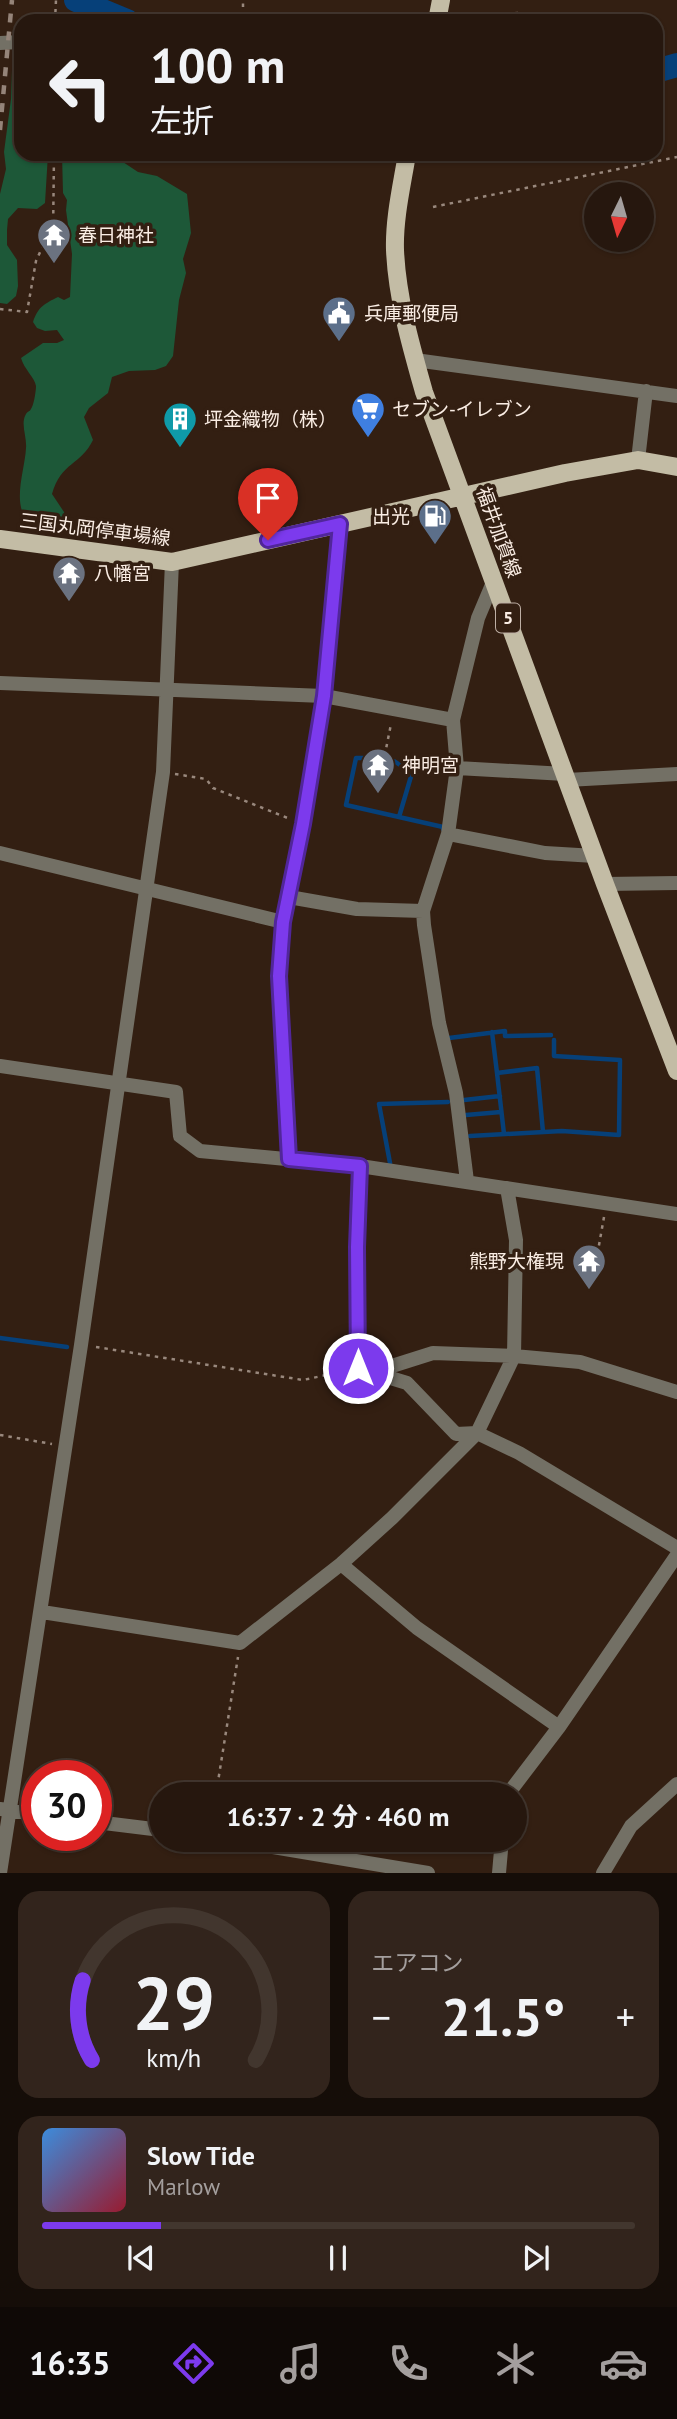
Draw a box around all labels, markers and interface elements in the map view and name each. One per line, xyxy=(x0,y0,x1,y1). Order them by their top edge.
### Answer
text: 100 m xyxy=(150,33,285,97)
icon: left xyxy=(35,42,126,133)
text: 左折 xyxy=(150,99,214,141)
north arrow xyxy=(584,182,654,252)
map controls xyxy=(584,182,654,252)
temple icon: 春日神社 xyxy=(35,216,73,265)
place label: 春日神社 xyxy=(78,223,154,247)
public building icon: 兵庫郵便局 xyxy=(320,294,358,343)
place label: 兵庫郵便局 xyxy=(364,301,459,325)
supermarket icon: セブン-イレブン xyxy=(349,390,387,439)
place label: セブン-イレブン xyxy=(392,397,532,421)
building icon: 坪金織物（株） xyxy=(161,400,199,449)
place label: 坪金織物（株） xyxy=(204,407,337,431)
pin xyxy=(238,468,298,540)
icon: arrive xyxy=(249,479,287,517)
street label: 福井加賀線 xyxy=(471,483,527,581)
fuel station icon: 出光 xyxy=(416,497,454,546)
place label: 出光 xyxy=(372,504,410,528)
street label: 三国丸岡停車場線 xyxy=(18,508,172,550)
temple icon: 八幡宮 xyxy=(50,554,88,603)
place label: 八幡宮 xyxy=(94,561,151,585)
road number: 5 xyxy=(496,604,520,632)
temple icon: 神明宮 xyxy=(359,746,397,795)
place label: 神明宮 xyxy=(402,753,459,777)
temple icon: 熊野大権現 xyxy=(570,1242,608,1291)
place label: 熊野大権現 xyxy=(469,1249,564,1273)
position arrow xyxy=(321,1331,395,1405)
speed limit sign: 30 xyxy=(21,1760,112,1851)
text: 16:37 · 2 分 · 460 m xyxy=(226,1800,450,1833)
text: エアコン xyxy=(372,1948,464,1977)
text: 29 xyxy=(132,1957,215,2051)
text: 21.5° xyxy=(441,1983,565,2050)
text: − xyxy=(372,1992,391,2041)
text: + xyxy=(616,1992,635,2041)
text: km/h xyxy=(146,2042,201,2074)
text: Slow Tide xyxy=(147,2139,255,2172)
text: Marlow xyxy=(147,2172,220,2201)
icon: previous xyxy=(122,2239,160,2277)
icon: pause xyxy=(319,2239,357,2277)
icon: next xyxy=(517,2239,555,2277)
icon: directions xyxy=(169,2339,218,2388)
icon: music xyxy=(276,2339,325,2388)
icon: phone xyxy=(384,2339,433,2388)
icon: climate xyxy=(491,2339,540,2388)
icon: car xyxy=(599,2339,648,2388)
text: 16:35 xyxy=(29,2342,110,2384)

